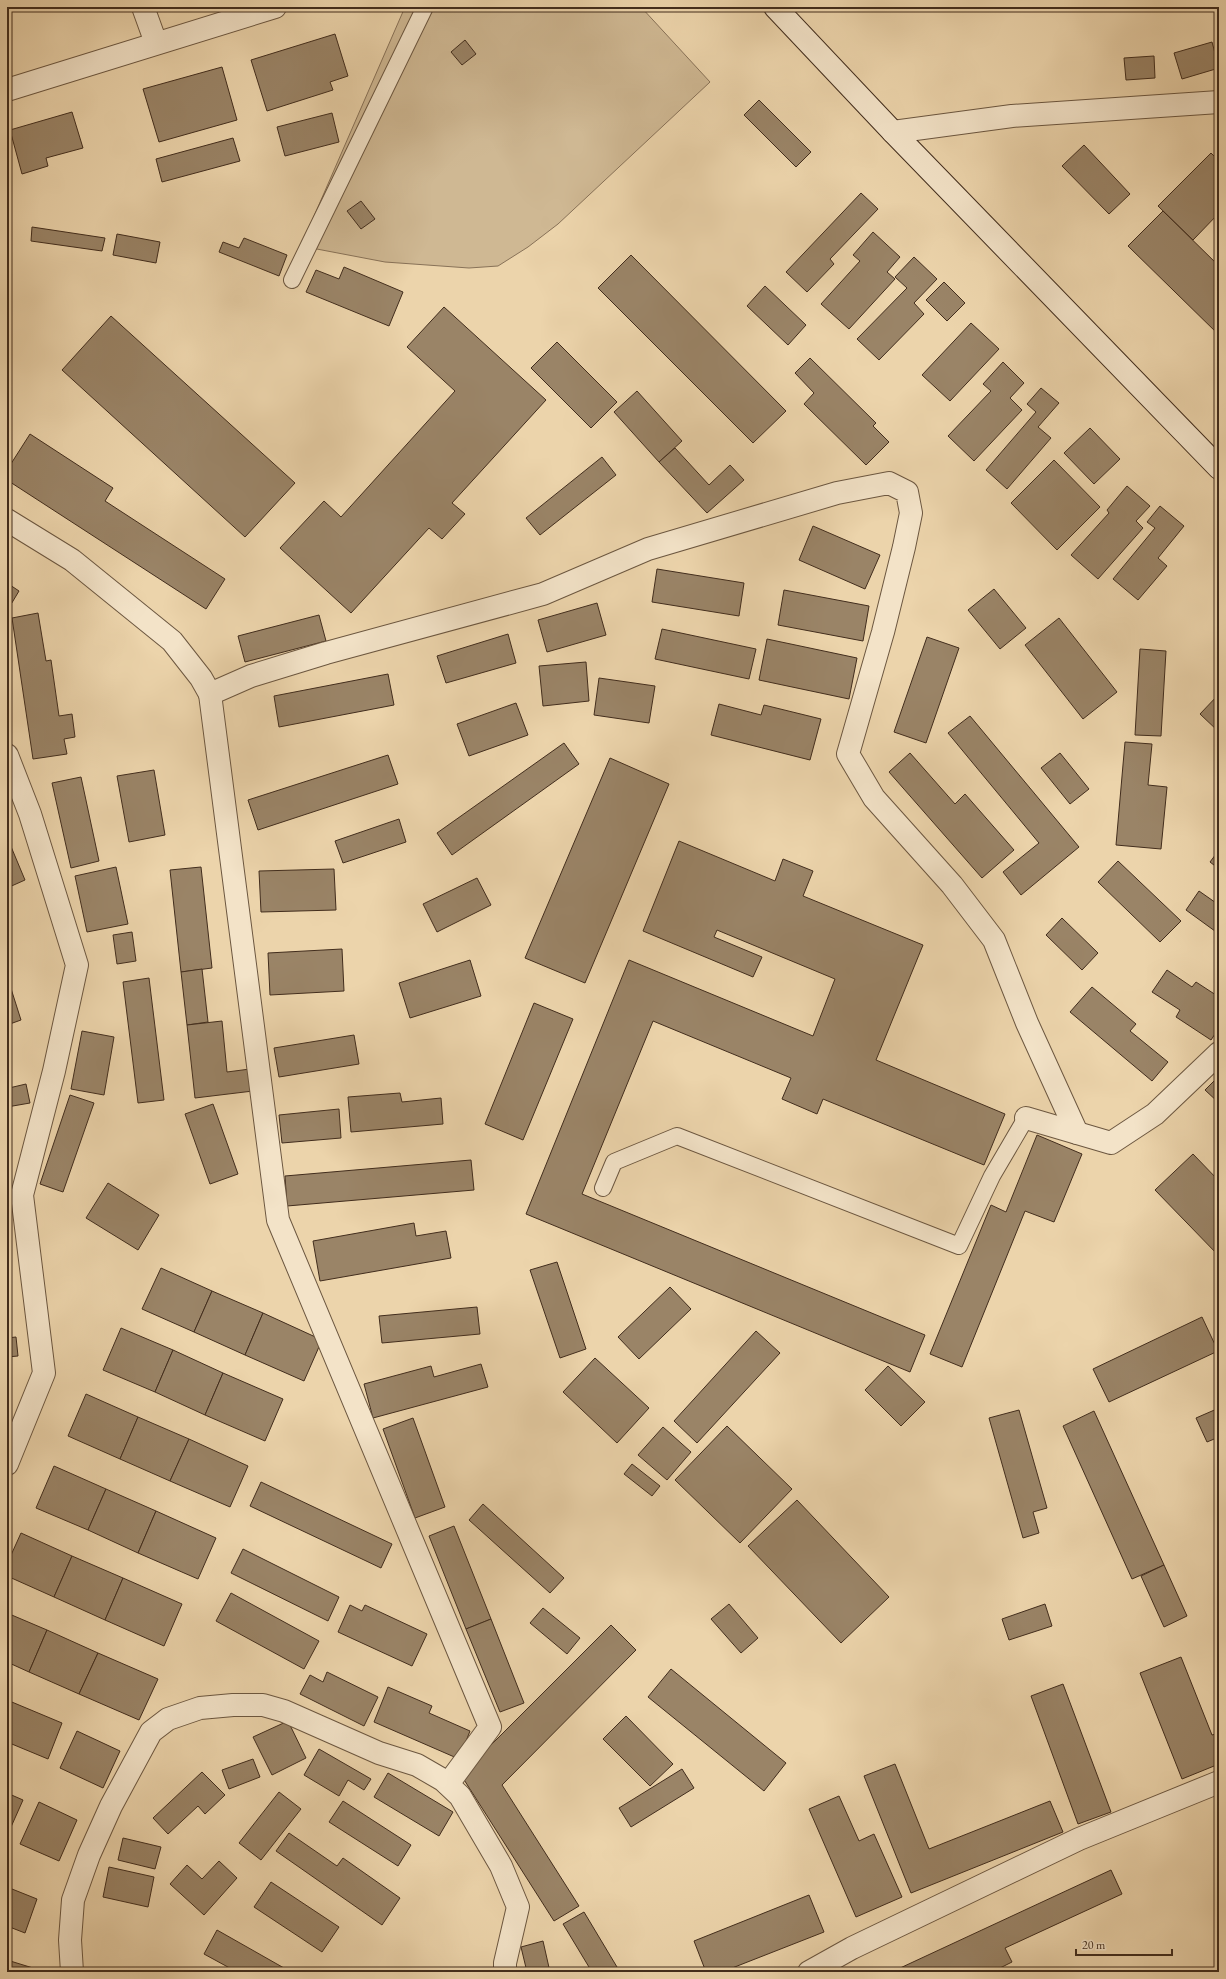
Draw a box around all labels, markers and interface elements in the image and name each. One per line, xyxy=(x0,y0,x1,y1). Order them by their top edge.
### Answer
scale bar xyxy=(1076,1931,1172,1957)
text: 20 m xyxy=(1082,1937,1106,1953)

